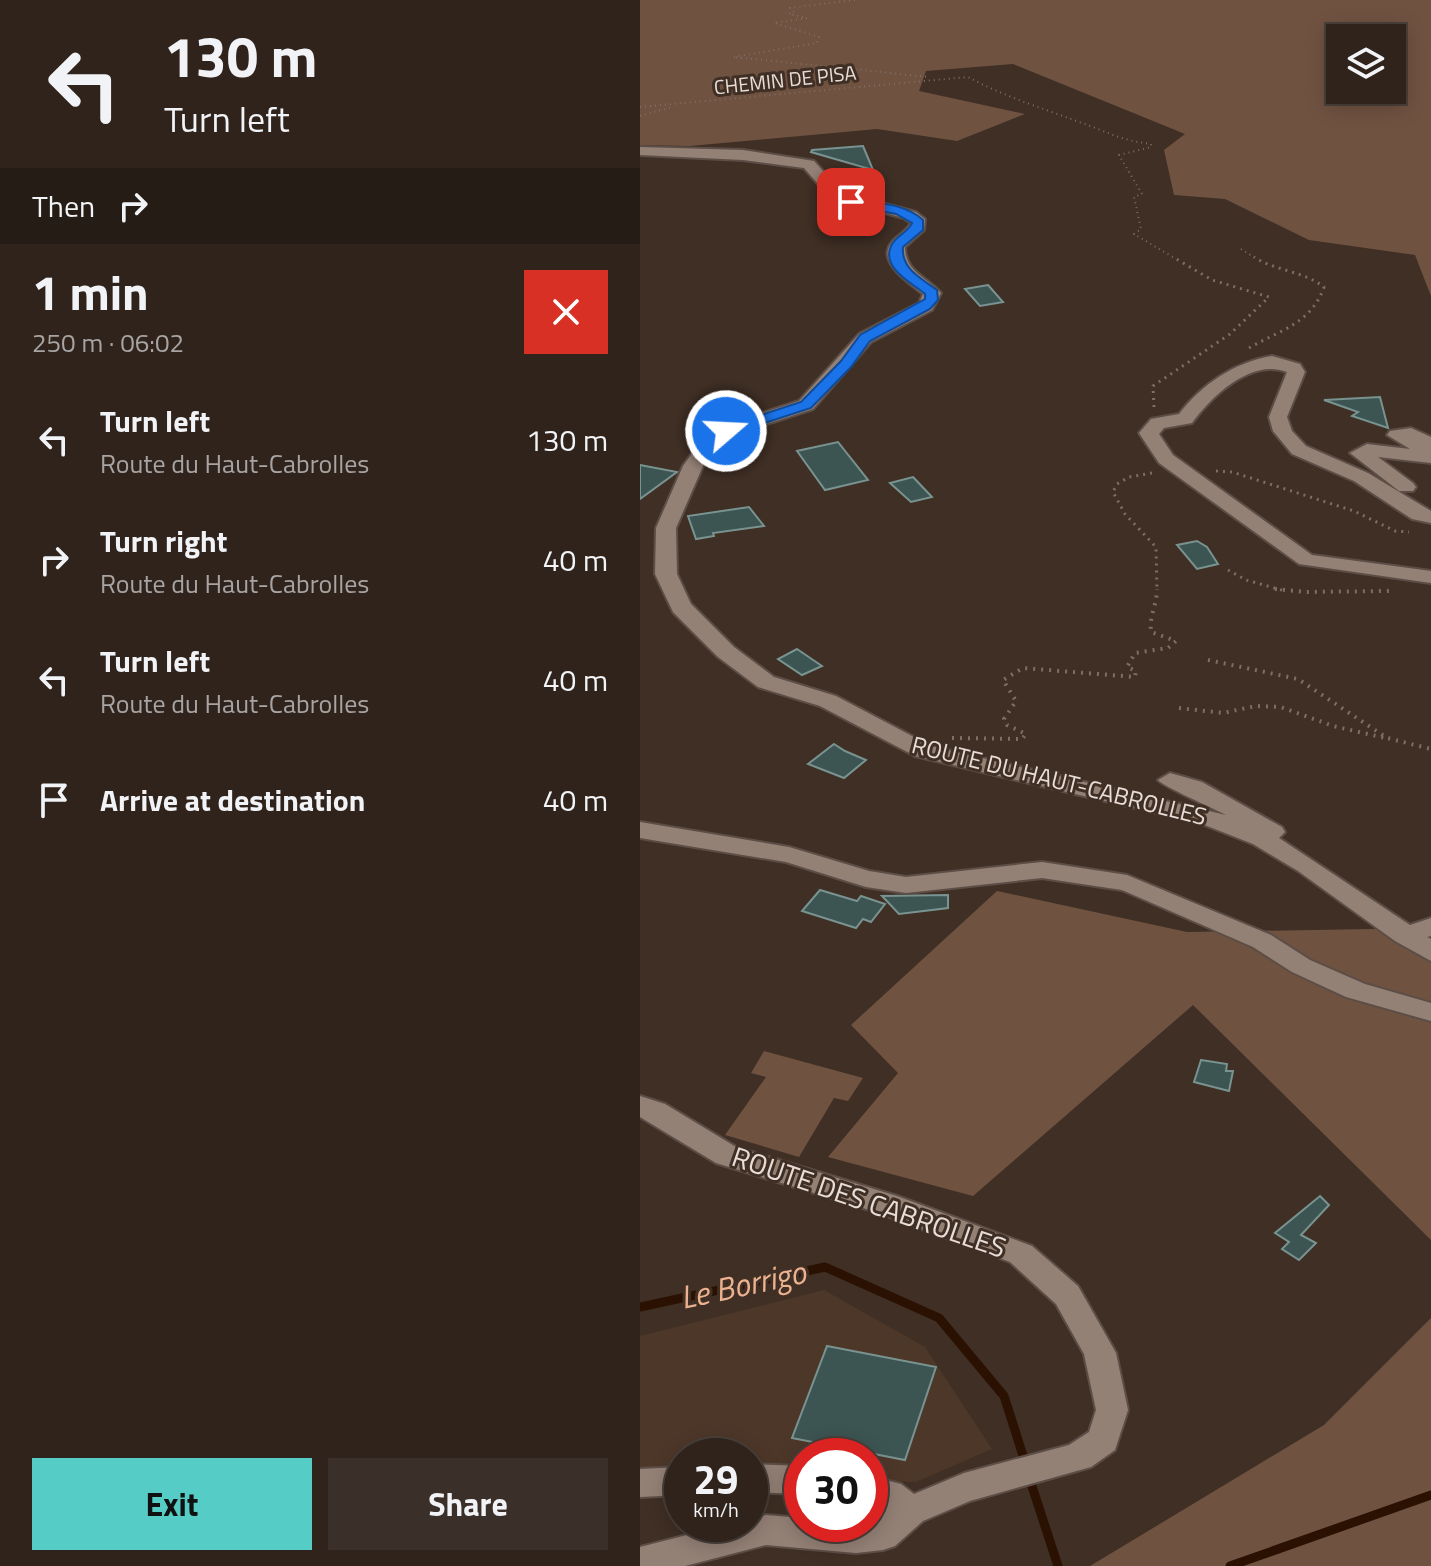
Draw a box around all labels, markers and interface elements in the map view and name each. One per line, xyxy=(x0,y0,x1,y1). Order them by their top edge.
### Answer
text: 130 m xyxy=(164,14,317,99)
map controls xyxy=(1326,24,1406,104)
button: layers xyxy=(1326,24,1406,104)
icon: left xyxy=(32,32,136,136)
street label: CHEMIN DE PISA xyxy=(712,57,858,102)
text: Turn left xyxy=(164,91,290,146)
pin xyxy=(817,168,885,236)
icon: arrive xyxy=(829,180,873,224)
text: Then xyxy=(32,183,95,229)
icon: right xyxy=(111,184,155,228)
text: 1 min xyxy=(32,256,149,329)
button: close xyxy=(524,270,608,354)
text: 250 m · 06:02 xyxy=(32,323,184,362)
position arrow xyxy=(684,389,768,473)
text: Turn left xyxy=(100,398,210,444)
text: 130 m xyxy=(526,417,608,463)
icon: left xyxy=(32,418,76,462)
text: Route du Haut-Cabrolles xyxy=(100,444,369,483)
text: Turn right xyxy=(100,518,228,564)
text: 40 m xyxy=(543,537,608,583)
icon: right xyxy=(32,538,76,582)
text: Route du Haut-Cabrolles xyxy=(100,564,369,603)
text: Turn left xyxy=(100,638,210,684)
text: 40 m xyxy=(543,657,608,703)
icon: left xyxy=(32,658,76,702)
text: Route du Haut-Cabrolles xyxy=(100,684,369,723)
street label: ROUTE DU HAUT-CABROLLES xyxy=(908,726,1211,834)
text: Arrive at destination xyxy=(100,777,365,823)
text: 40 m xyxy=(543,777,608,823)
icon: arrive xyxy=(32,778,76,822)
street label: ROUTE DES CABROLLES xyxy=(726,1134,1012,1269)
water label: Le Borrigo xyxy=(676,1247,811,1321)
speed limit sign: 30 xyxy=(784,1438,888,1542)
text: 29 xyxy=(694,1449,738,1510)
button: Exit xyxy=(32,1458,312,1550)
button: Share xyxy=(328,1458,608,1550)
text: km/h xyxy=(693,1494,739,1525)

